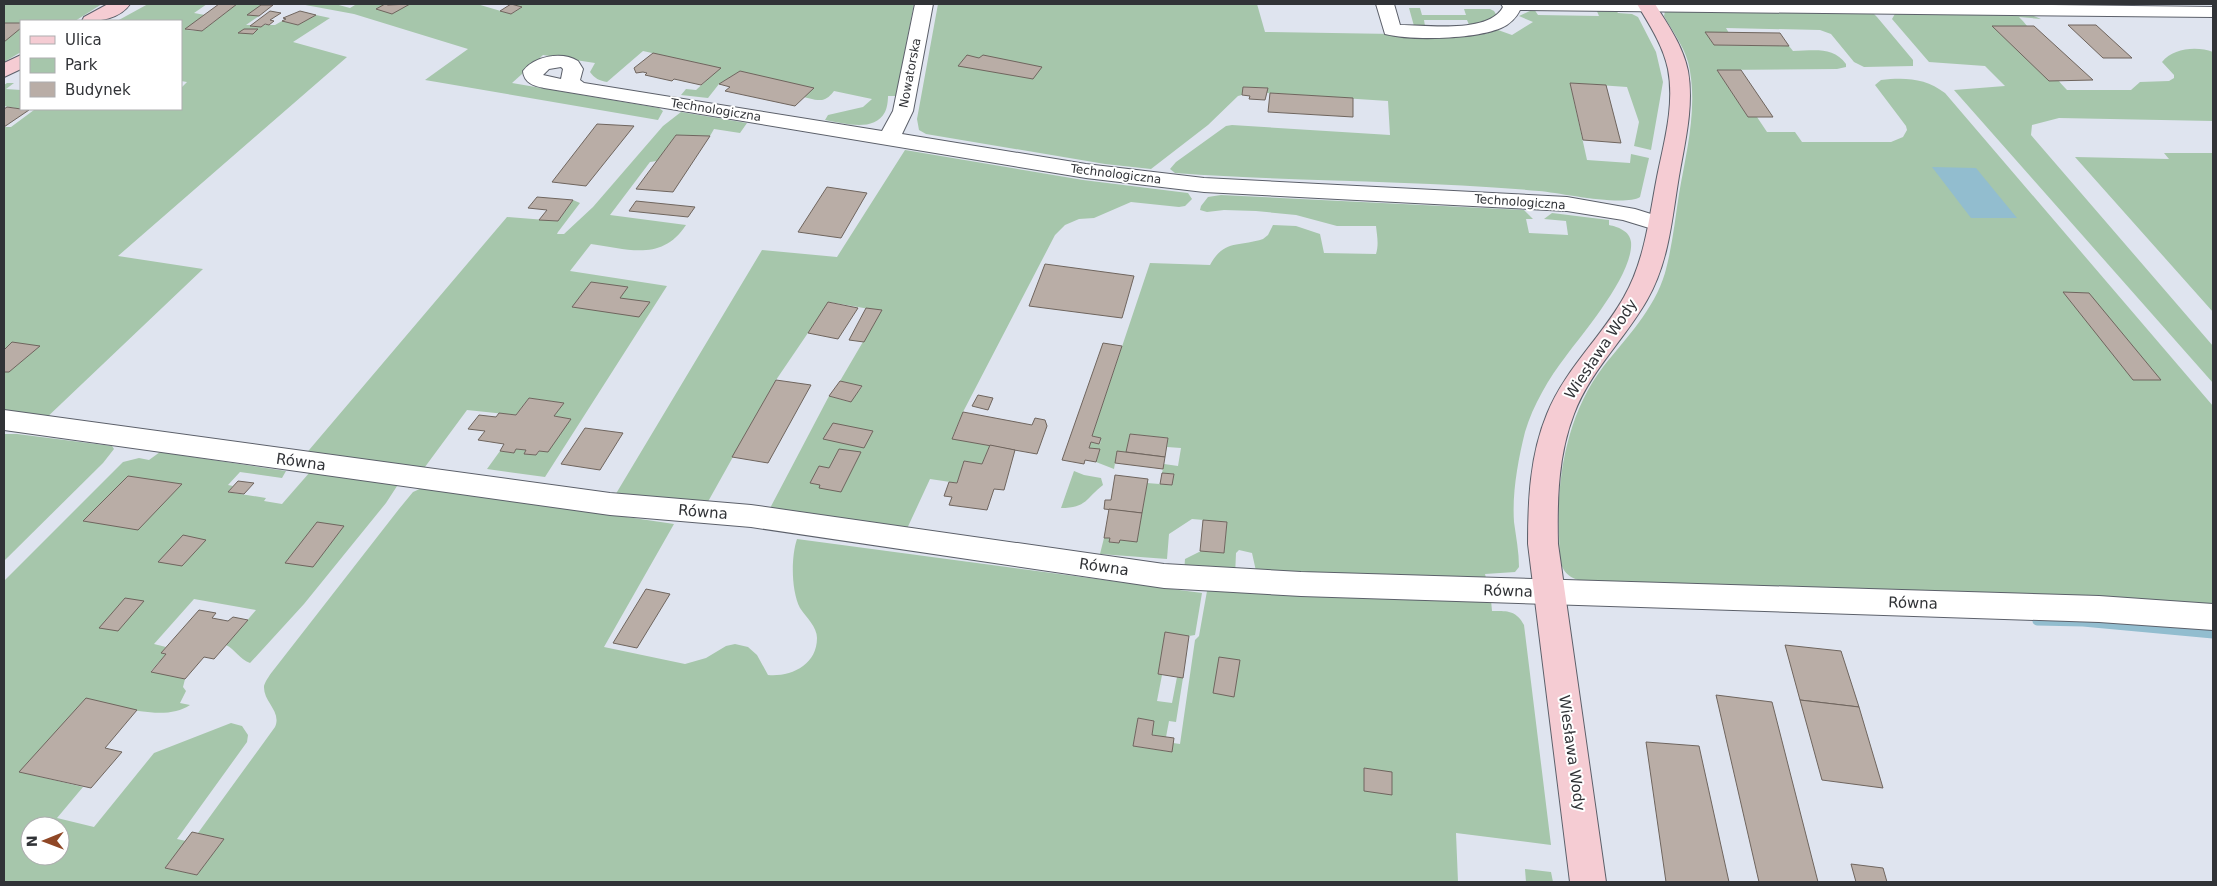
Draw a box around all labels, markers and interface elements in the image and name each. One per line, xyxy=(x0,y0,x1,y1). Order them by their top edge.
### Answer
legend xyxy=(20,20,182,110)
text: Ulica xyxy=(65,31,102,49)
street label: Nowatorska xyxy=(896,37,924,109)
text: Park xyxy=(65,56,98,74)
text: Budynek xyxy=(65,81,131,99)
street label: Technologiczna xyxy=(669,96,762,124)
street label: Technologiczna xyxy=(1069,161,1162,187)
street label: Technologiczna xyxy=(1473,192,1566,212)
street label: Wiesława Wody xyxy=(1561,295,1641,403)
street label: Równa xyxy=(275,450,327,474)
street label: Równa xyxy=(677,501,729,523)
street label: Równa xyxy=(1078,555,1130,579)
street label: Równa xyxy=(1483,581,1533,601)
street label: Równa xyxy=(1888,593,1938,613)
street label: Wiesława Wody xyxy=(1555,694,1589,812)
north arrow xyxy=(20,816,70,866)
text: N xyxy=(24,835,40,847)

